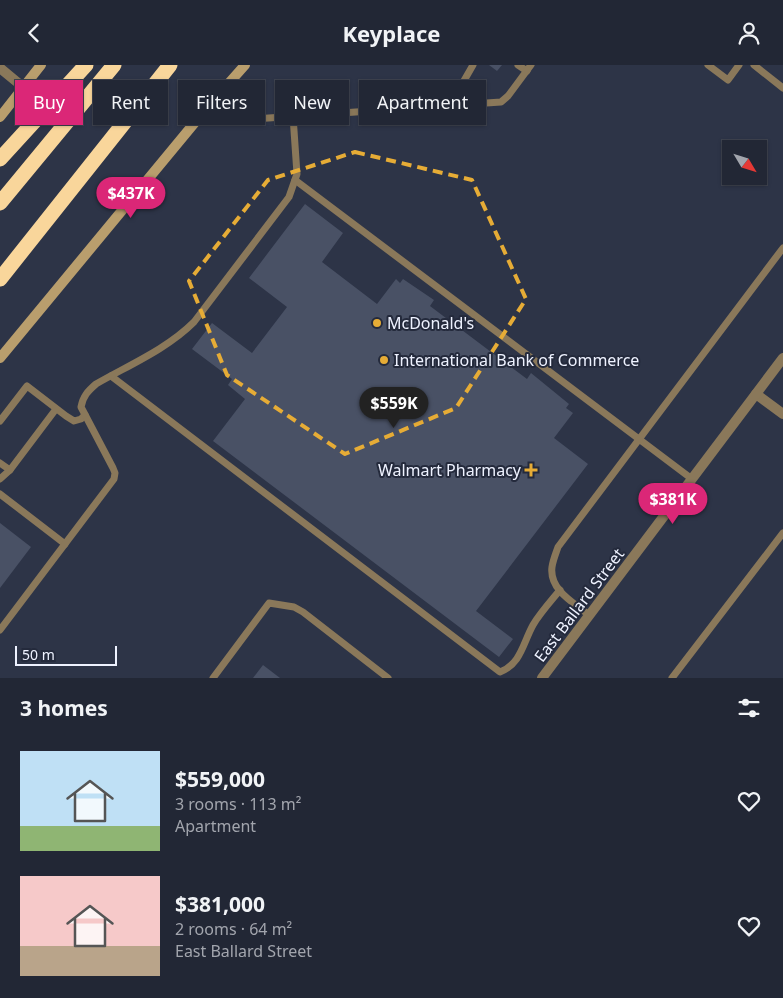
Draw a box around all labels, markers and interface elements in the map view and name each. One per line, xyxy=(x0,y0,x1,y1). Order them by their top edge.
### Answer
text: Keyplace xyxy=(343,18,441,48)
icon: back xyxy=(20,19,48,47)
icon: person xyxy=(735,19,763,47)
chip: Buy xyxy=(15,80,83,125)
chip: Rent xyxy=(93,80,168,125)
chip: Filters xyxy=(178,80,265,125)
chip: New xyxy=(275,80,349,125)
chip: Apartment xyxy=(359,80,486,125)
north arrow xyxy=(722,140,768,185)
map controls xyxy=(722,140,767,185)
pin: $437K xyxy=(96,177,166,219)
text: $437K xyxy=(107,182,155,204)
place label: McDonald's xyxy=(387,312,474,334)
marker: McDonald's xyxy=(371,317,383,329)
place label: International Bank of Commerce xyxy=(394,349,639,371)
marker: International Bank of Commerce xyxy=(378,354,390,366)
pin: $559K xyxy=(359,387,429,429)
text: $559K xyxy=(370,392,418,414)
place label: Walmart Pharmacy xyxy=(378,459,522,481)
marker: Walmart Pharmacy xyxy=(525,464,537,476)
pin: $381K xyxy=(638,483,708,525)
text: $381K xyxy=(649,488,697,510)
street label: East Ballard Street xyxy=(529,543,629,666)
scale bar xyxy=(15,643,118,666)
text: 50 m xyxy=(22,645,55,664)
text: 3 homes xyxy=(20,694,108,722)
icon: filters xyxy=(735,694,763,722)
text: $559,000 xyxy=(175,765,265,793)
icon: home xyxy=(60,771,120,831)
icon: heart xyxy=(735,787,763,815)
text: 3 rooms · 113 m² xyxy=(175,793,301,815)
text: Apartment xyxy=(175,815,256,837)
text: $381,000 xyxy=(175,890,265,918)
icon: home xyxy=(60,896,120,956)
icon: heart xyxy=(735,912,763,940)
text: 2 rooms · 64 m² xyxy=(175,918,292,940)
text: East Ballard Street xyxy=(175,940,312,962)

